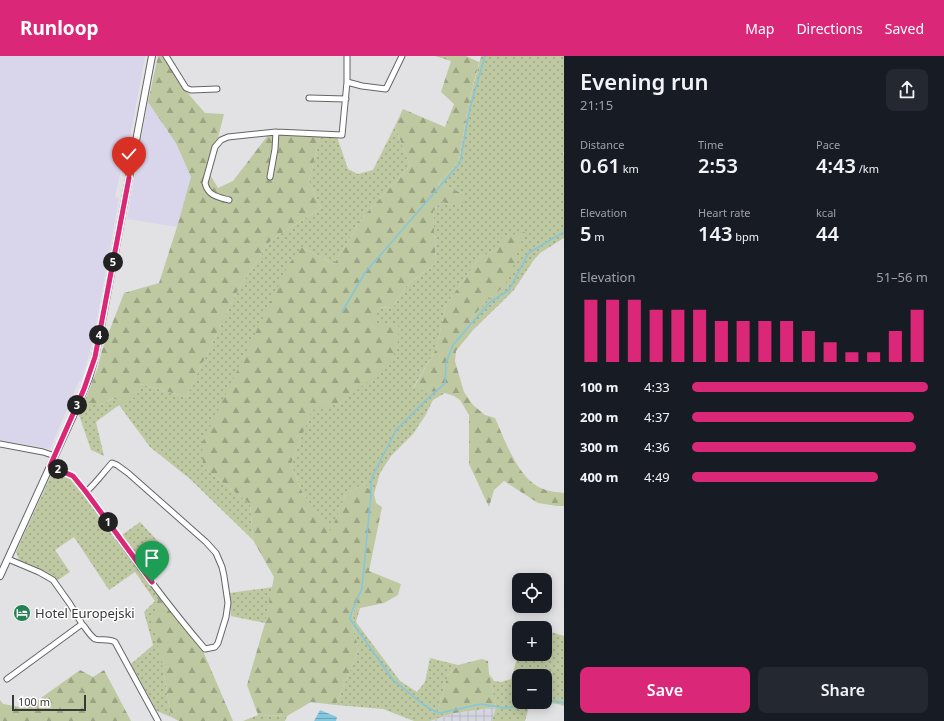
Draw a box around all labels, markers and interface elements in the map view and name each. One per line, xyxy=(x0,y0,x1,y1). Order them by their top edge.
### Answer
text: Runloop xyxy=(20,15,99,41)
text: Map xyxy=(745,19,774,38)
text: Directions xyxy=(796,19,863,38)
text: Saved xyxy=(885,19,924,38)
text: Evening run xyxy=(580,66,709,96)
button: share xyxy=(886,69,928,111)
text: 21:15 xyxy=(580,96,613,114)
pin xyxy=(112,137,146,178)
text: Distance xyxy=(580,137,625,152)
text: Time xyxy=(698,137,723,152)
text: Pace xyxy=(816,137,840,152)
icon: check xyxy=(118,143,140,165)
text: 0.61 xyxy=(580,152,620,179)
text: 2:53 xyxy=(698,152,738,179)
text: 4:43 xyxy=(816,152,856,179)
text: km xyxy=(620,161,639,176)
text: /km xyxy=(856,161,879,176)
text: Elevation xyxy=(580,205,627,220)
text: Heart rate xyxy=(698,205,751,220)
text: kcal xyxy=(816,205,836,220)
text: 5 xyxy=(580,220,591,247)
text: 143 xyxy=(698,220,732,247)
text: 44 xyxy=(816,220,839,247)
text: m xyxy=(591,229,605,244)
text: bpm xyxy=(732,229,759,244)
pin: 5 xyxy=(103,252,123,272)
text: 5 xyxy=(110,254,116,269)
text: Elevation xyxy=(580,268,636,286)
text: 51–56 m xyxy=(876,268,928,286)
pin: 4 xyxy=(89,325,109,345)
text: 4 xyxy=(96,327,102,342)
text: 100 m xyxy=(580,378,618,396)
text: 4:33 xyxy=(644,378,670,396)
pin: 3 xyxy=(67,395,87,415)
text: 3 xyxy=(74,397,80,412)
text: 200 m xyxy=(580,408,618,426)
text: 4:37 xyxy=(644,408,670,426)
text: 300 m xyxy=(580,438,618,456)
text: 4:36 xyxy=(644,438,670,456)
pin: 2 xyxy=(48,459,68,479)
text: 2 xyxy=(55,461,61,476)
text: 400 m xyxy=(580,468,618,486)
text: 4:49 xyxy=(644,468,670,486)
pin: 1 xyxy=(98,512,118,532)
text: 1 xyxy=(105,514,111,529)
pin xyxy=(135,541,169,582)
icon: arrive xyxy=(141,547,163,569)
map controls xyxy=(512,573,552,709)
button: locate xyxy=(512,573,552,613)
hotel icon: Hotel Europejski xyxy=(12,603,32,623)
place label: Hotel Europejski xyxy=(35,604,135,622)
button: + xyxy=(512,621,552,661)
button: Save xyxy=(580,667,750,713)
button: Share xyxy=(758,667,928,713)
button: − xyxy=(512,669,552,709)
scale bar xyxy=(12,693,86,712)
text: 100 m xyxy=(18,694,50,709)

